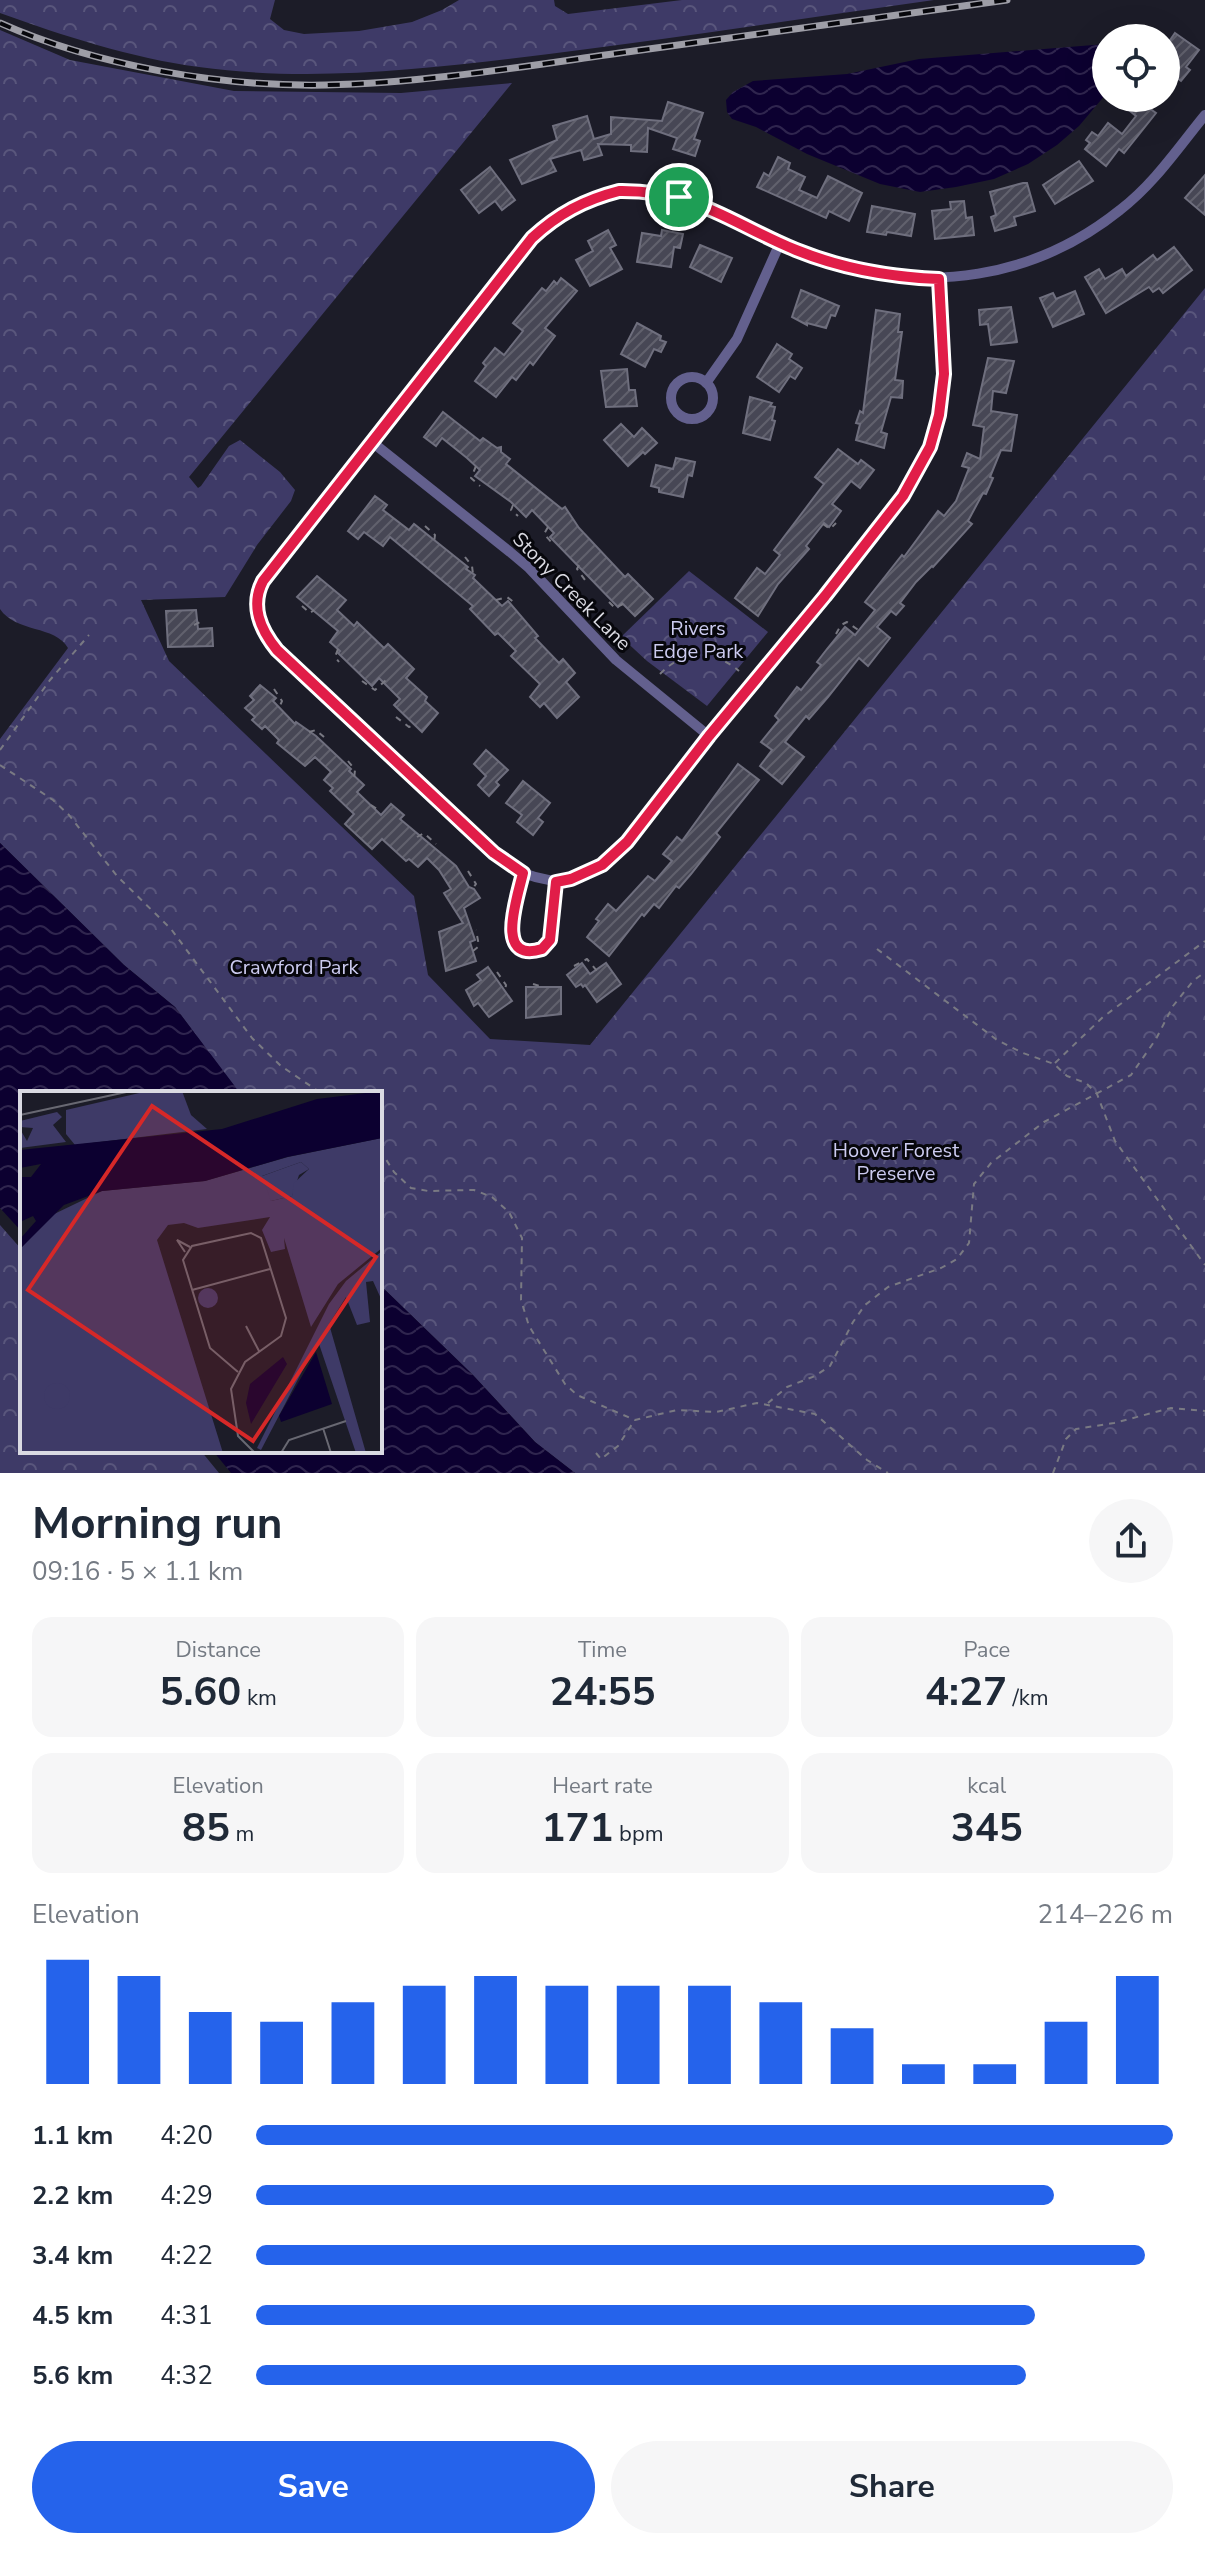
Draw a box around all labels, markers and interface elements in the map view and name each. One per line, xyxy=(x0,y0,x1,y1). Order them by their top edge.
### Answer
map controls xyxy=(1092,24,1180,112)
button: locate xyxy=(1092,24,1180,112)
pin xyxy=(645,163,713,231)
icon: arrive xyxy=(657,175,701,219)
street label: Stony Creek Lane xyxy=(506,526,637,657)
park label: Rivers Edge Park xyxy=(653,615,744,665)
park label: Crawford Park xyxy=(229,954,360,981)
inset map xyxy=(20,1091,382,1453)
park label: Hoover Forest Preserve xyxy=(833,1137,960,1187)
text: Morning run xyxy=(32,1494,282,1554)
button: share xyxy=(1089,1499,1173,1583)
text: 09:16 · 5 × 1.1 km xyxy=(32,1554,243,1589)
text: Distance xyxy=(175,1635,261,1665)
text: Time xyxy=(578,1635,627,1665)
text: Pace xyxy=(963,1635,1010,1665)
text: 5.60 xyxy=(159,1665,241,1719)
text: 24:55 xyxy=(550,1665,655,1719)
text: 4:27 xyxy=(925,1665,1007,1719)
text: km xyxy=(241,1683,277,1713)
text: /km xyxy=(1007,1683,1049,1713)
text: Elevation xyxy=(173,1771,264,1801)
text: Heart rate xyxy=(552,1771,653,1801)
text: kcal xyxy=(967,1771,1006,1801)
text: 85 xyxy=(182,1801,230,1855)
text: 171 xyxy=(541,1801,613,1855)
text: 345 xyxy=(951,1801,1023,1855)
text: m xyxy=(230,1819,254,1849)
text: bpm xyxy=(613,1819,664,1849)
text: Elevation xyxy=(32,1897,140,1932)
text: 214–226 m xyxy=(1037,1897,1173,1932)
text: 1.1 km xyxy=(32,2118,113,2153)
text: 4:20 xyxy=(160,2118,213,2153)
text: 2.2 km xyxy=(32,2178,113,2213)
text: 4:29 xyxy=(160,2178,213,2213)
text: 3.4 km xyxy=(32,2238,113,2273)
text: 4:22 xyxy=(160,2238,213,2273)
text: 4.5 km xyxy=(32,2298,113,2333)
text: 4:31 xyxy=(160,2298,213,2333)
text: 5.6 km xyxy=(32,2358,113,2393)
text: 4:32 xyxy=(160,2358,213,2393)
button: Save xyxy=(32,2441,595,2533)
button: Share xyxy=(611,2441,1173,2533)

